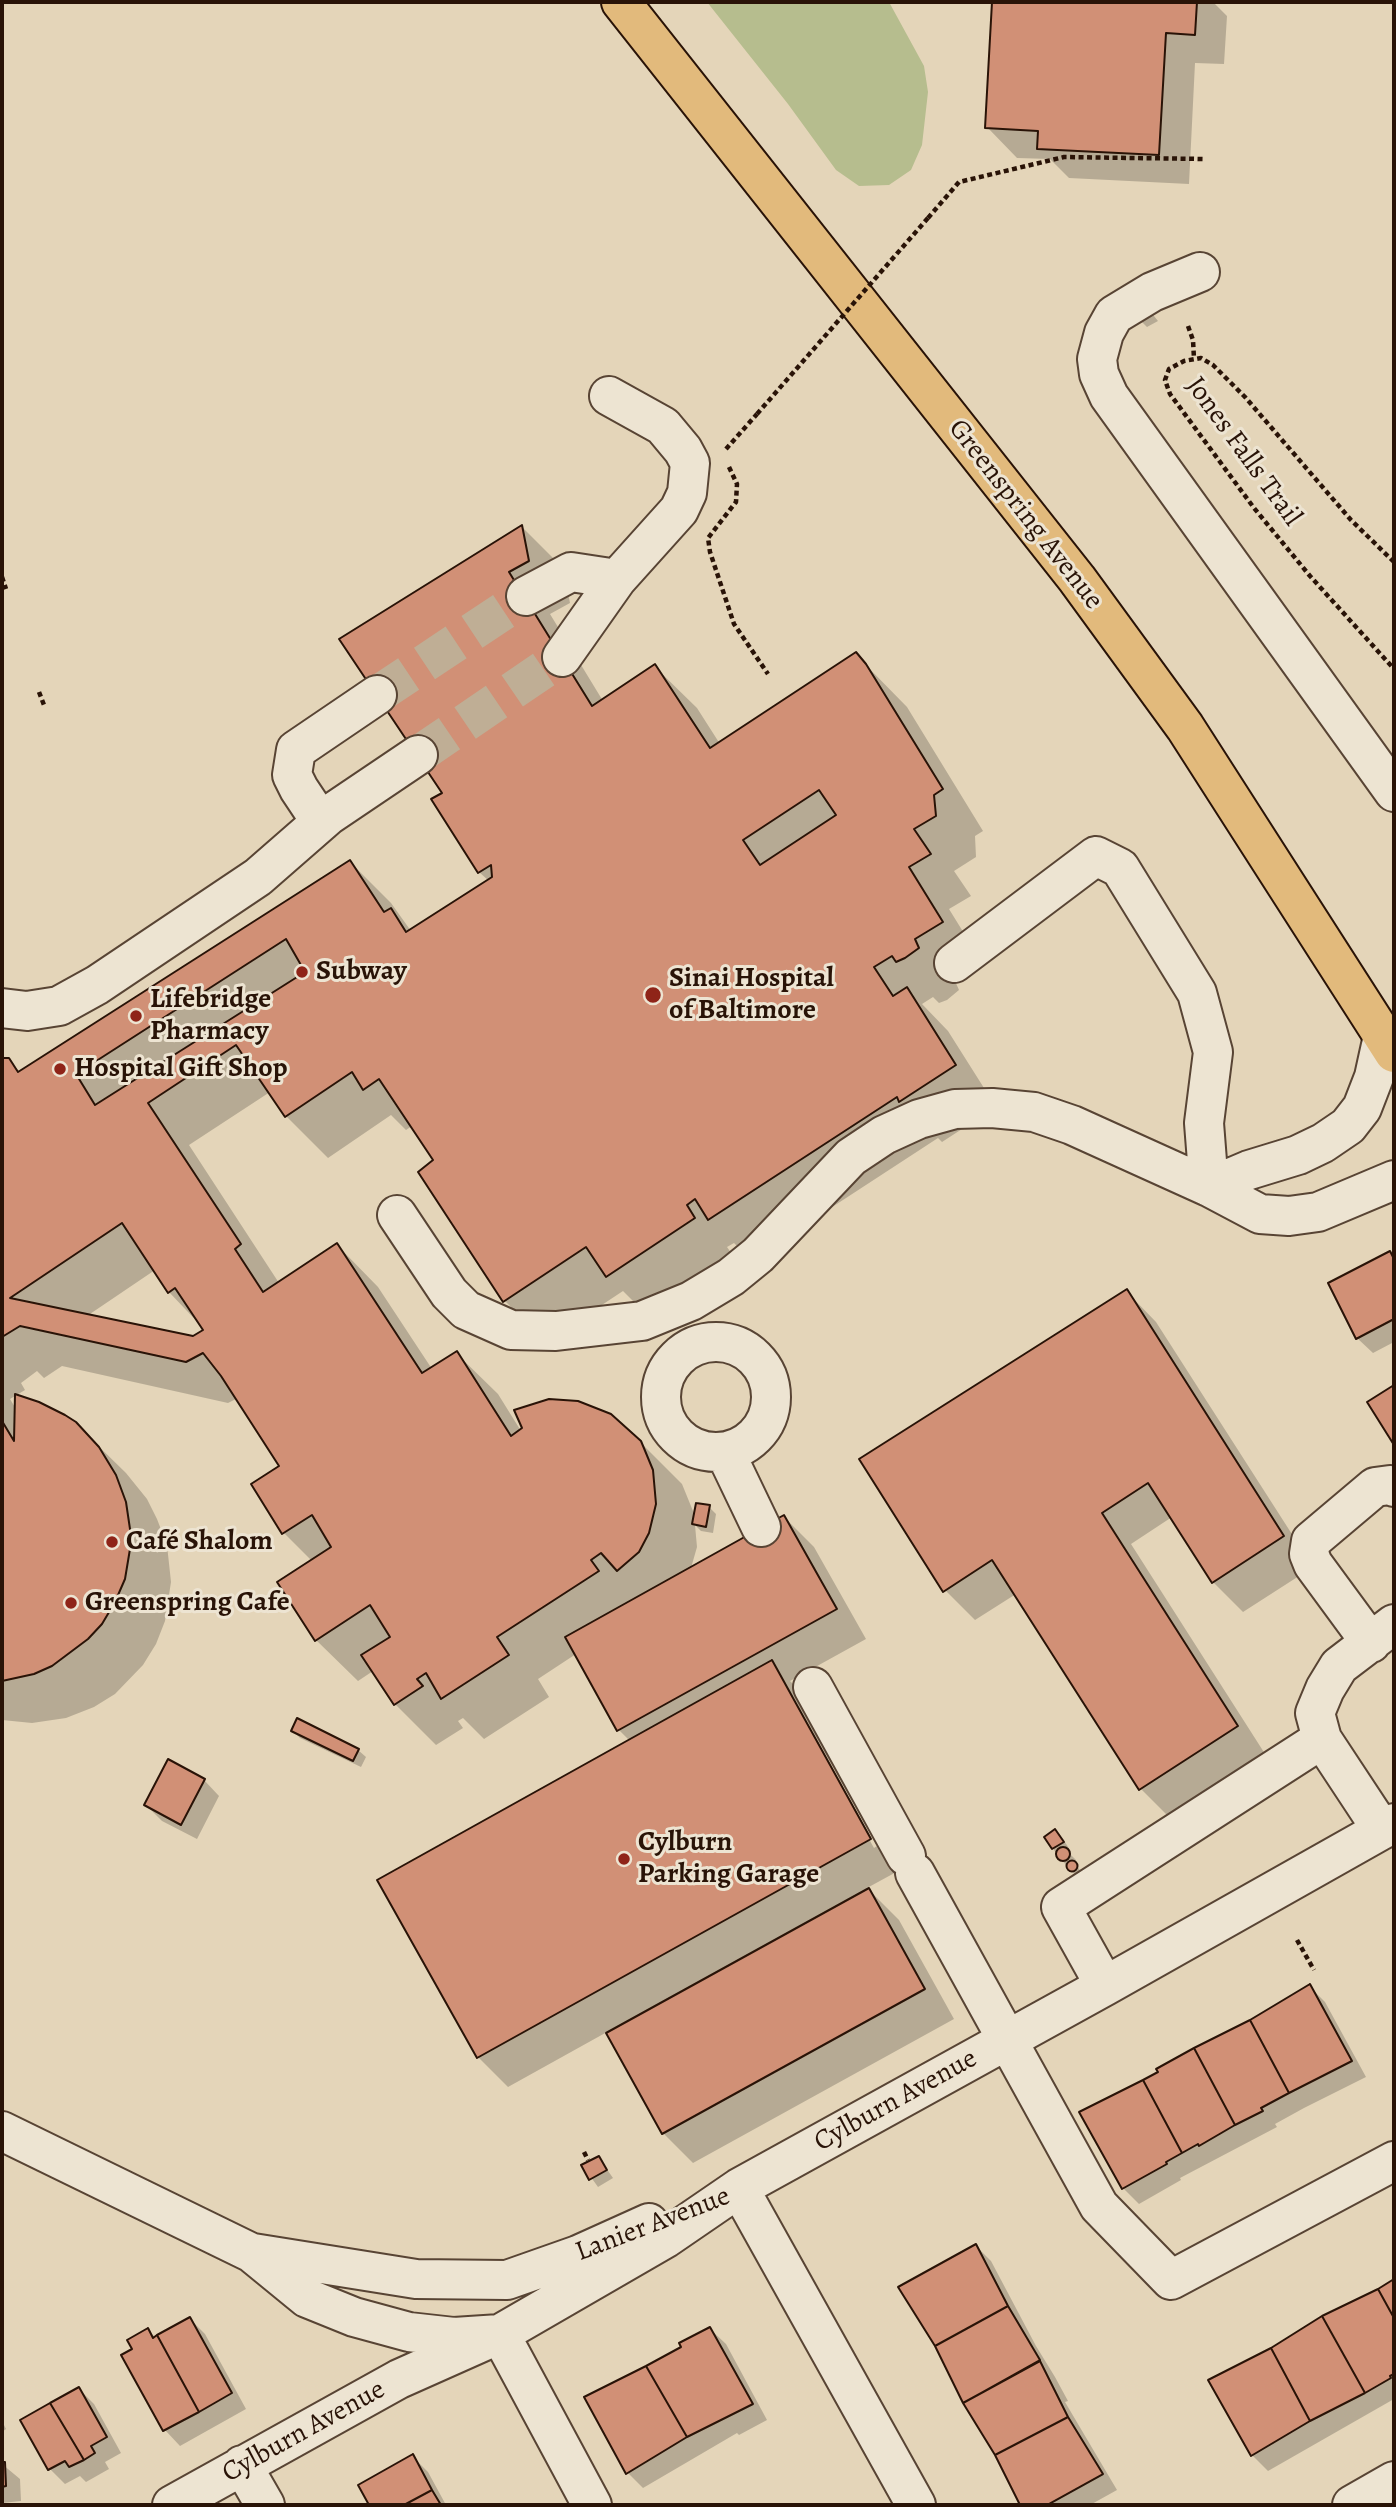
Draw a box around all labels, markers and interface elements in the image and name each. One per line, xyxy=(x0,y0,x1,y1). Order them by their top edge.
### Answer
street label: Jones Falls Trail xyxy=(1178,371,1308,533)
street label: Greenspring Avenue xyxy=(940,413,1110,617)
place label: Subway xyxy=(316,955,407,989)
place label: Sinai Hospital of Baltimore xyxy=(669,962,834,1028)
marker: Subway xyxy=(294,964,310,980)
place label: Lifebridge Pharmacy xyxy=(150,983,271,1049)
marker: Sinai Hospital of Baltimore xyxy=(643,985,663,1005)
marker: Lifebridge Pharmacy xyxy=(128,1008,144,1024)
place label: Hospital Gift Shop xyxy=(74,1052,288,1086)
marker: Hospital Gift Shop xyxy=(52,1061,68,1077)
place label: Café Shalom xyxy=(126,1525,273,1559)
marker: Café Shalom xyxy=(104,1534,120,1550)
place label: Greenspring Cafe xyxy=(85,1586,290,1620)
marker: Greenspring Cafe xyxy=(63,1595,79,1611)
place label: Cylburn Parking Garage xyxy=(638,1826,819,1892)
marker: Cylburn Parking Garage xyxy=(616,1851,632,1867)
street label: Cylburn Avenue xyxy=(809,2042,983,2160)
street label: Lanier Avenue xyxy=(571,2180,735,2270)
street label: Cylburn Avenue xyxy=(217,2373,391,2491)

